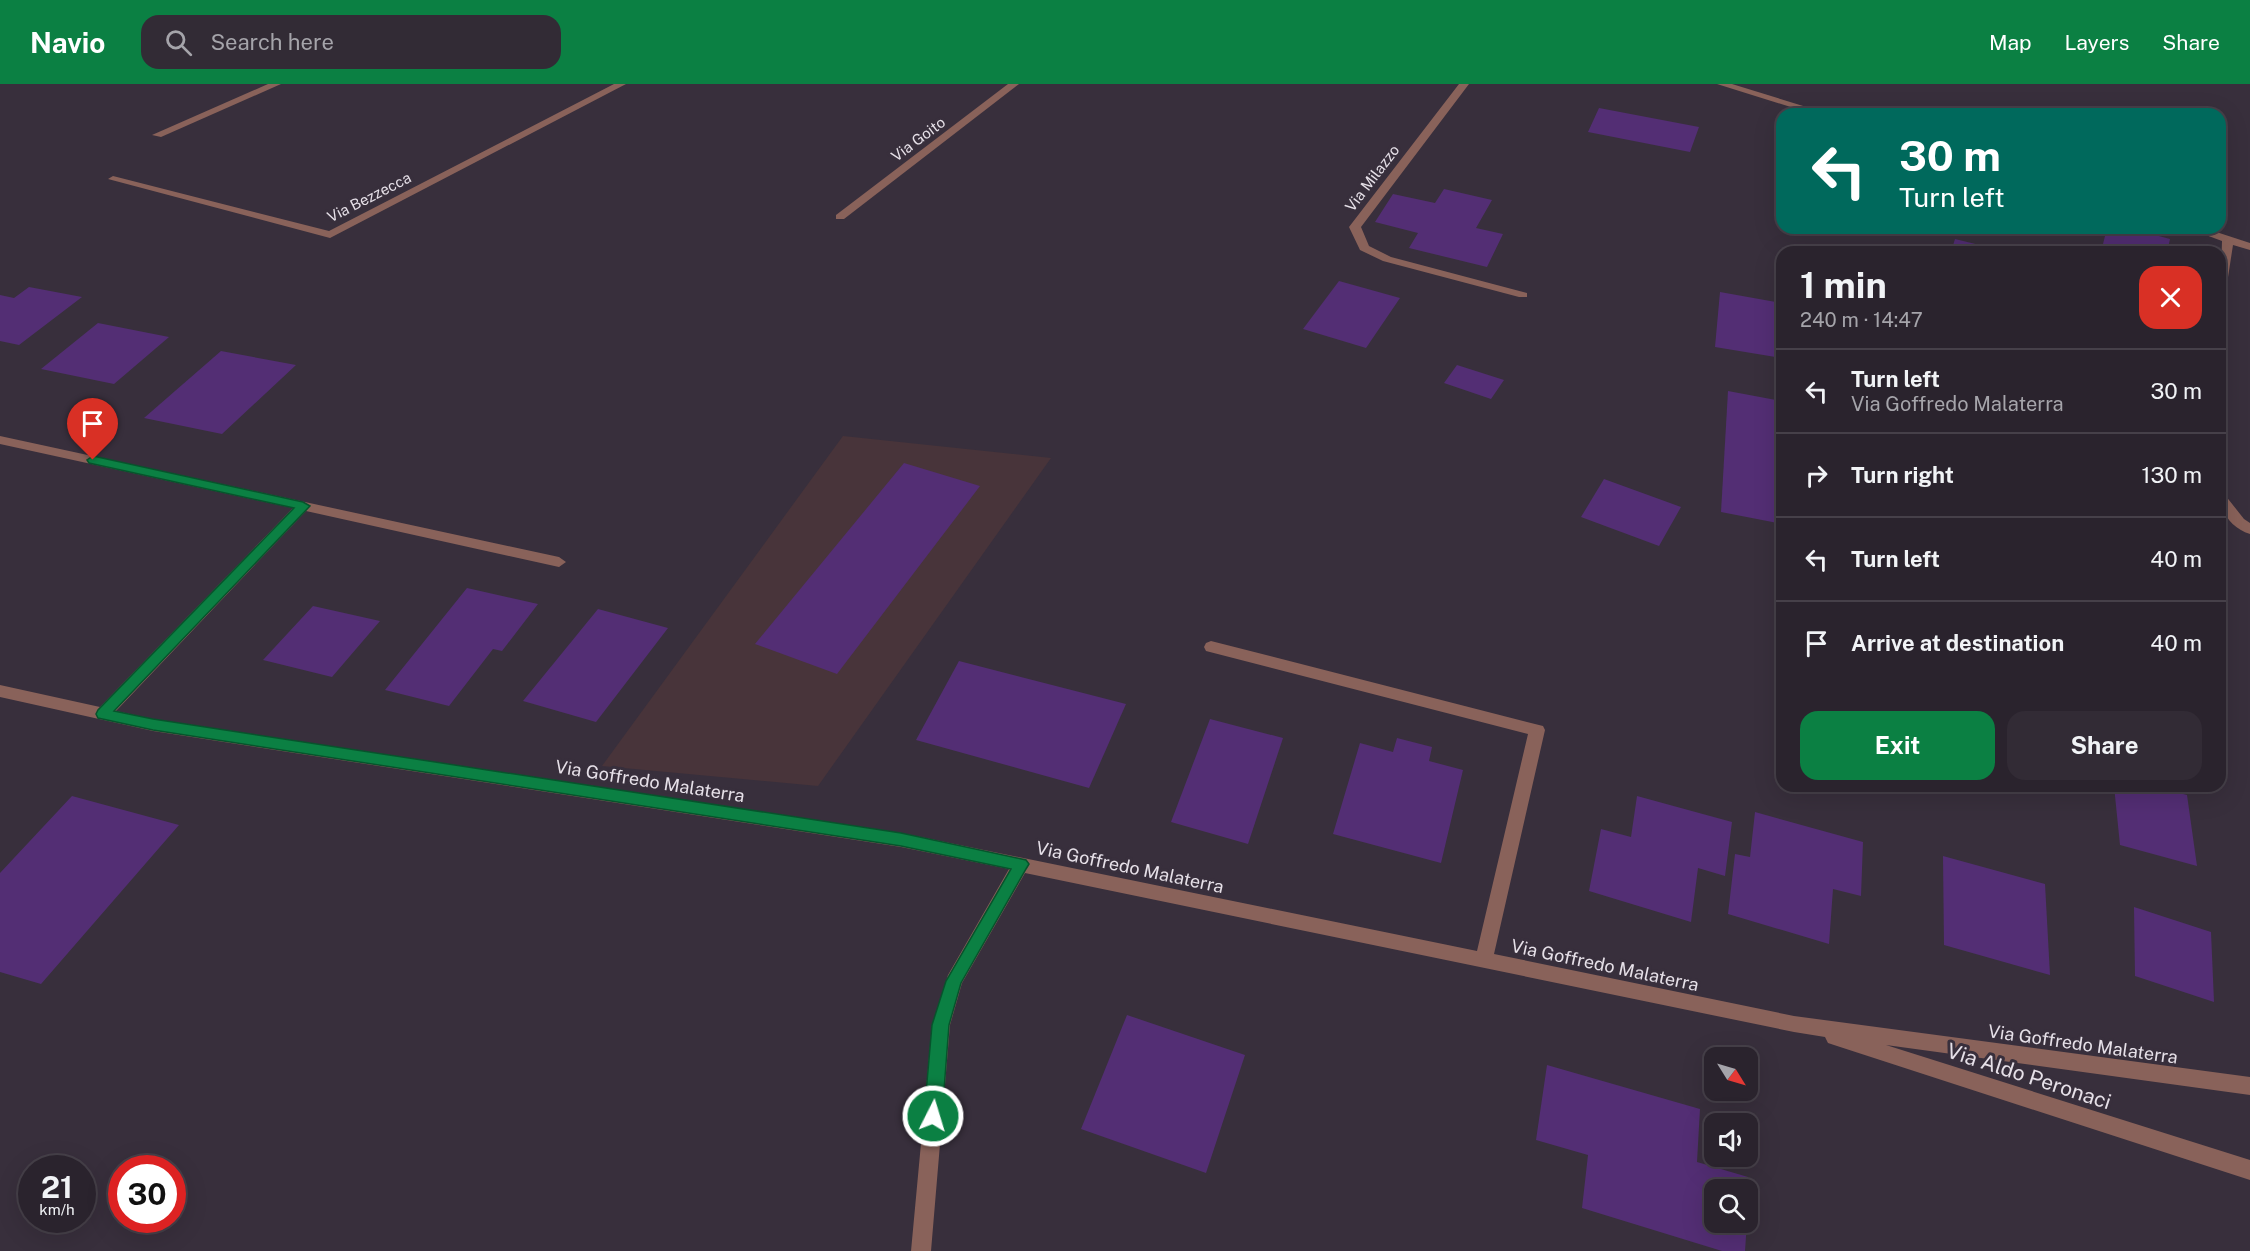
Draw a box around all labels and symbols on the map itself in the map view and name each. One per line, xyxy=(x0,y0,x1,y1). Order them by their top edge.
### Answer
street label: Via Goito xyxy=(888,113,948,165)
street label: Via Milazzo xyxy=(1342,142,1402,214)
street label: Via Bezzecca xyxy=(324,169,414,225)
pin xyxy=(67,398,118,460)
street label: Via Goffredo Malaterra xyxy=(554,756,746,806)
street label: Via Goffredo Malaterra xyxy=(1034,837,1226,897)
street label: Via Goffredo Malaterra xyxy=(1509,935,1701,995)
street label: Via Goffredo Malaterra xyxy=(1987,1020,2179,1068)
street label: Via Aldo Peronaci xyxy=(1944,1038,2114,1114)
north arrow xyxy=(1704,1047,1758,1101)
position arrow xyxy=(901,1084,965,1148)
speed limit sign: 30 xyxy=(108,1155,186,1233)

